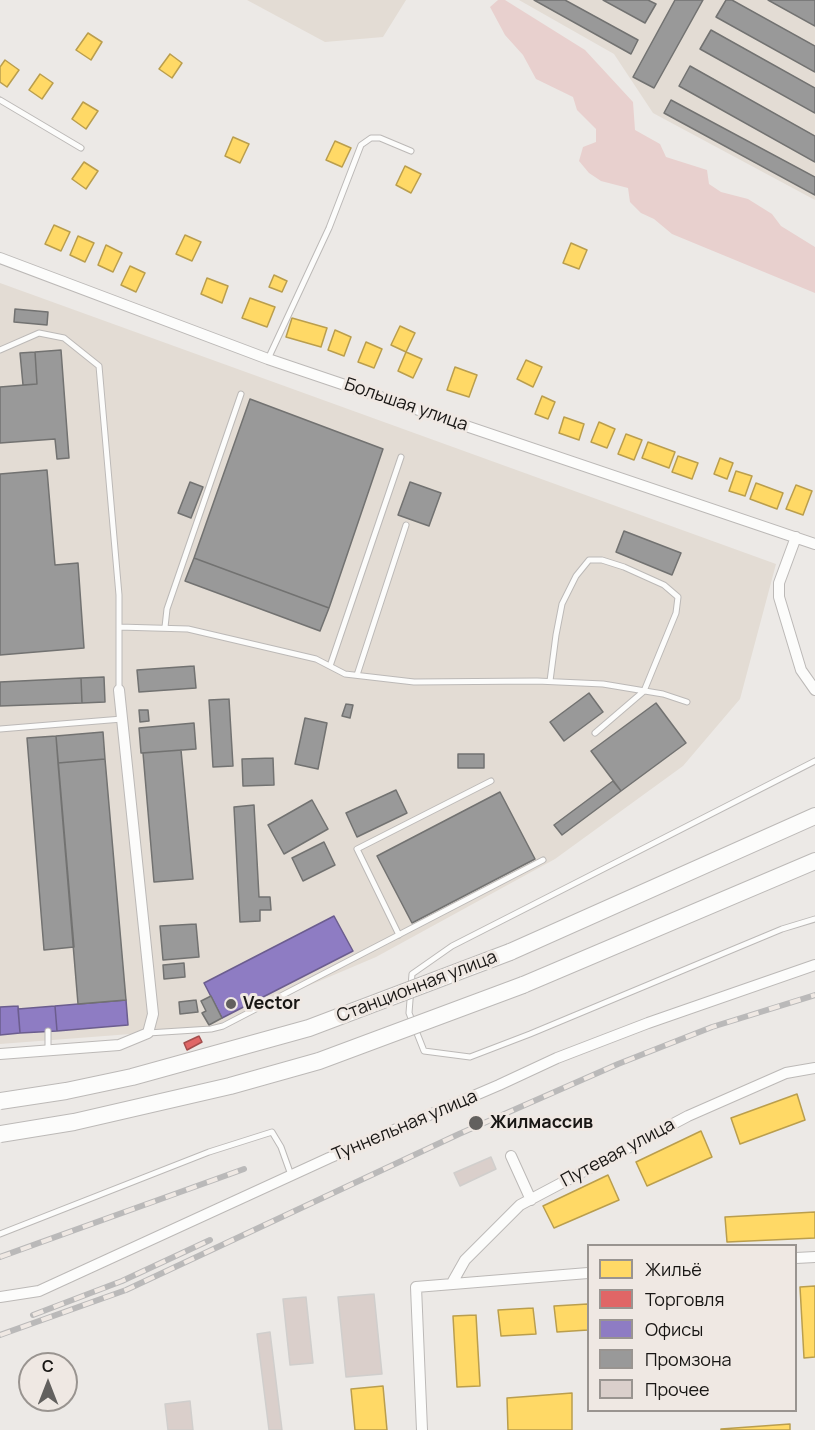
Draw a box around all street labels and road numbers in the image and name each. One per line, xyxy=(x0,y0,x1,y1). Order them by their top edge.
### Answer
street label: Большая улица xyxy=(341,374,471,436)
street label: Станционная улица xyxy=(334,946,500,1028)
street label: Туннельная улица xyxy=(329,1086,481,1166)
street label: Путевая улица xyxy=(557,1114,679,1192)

